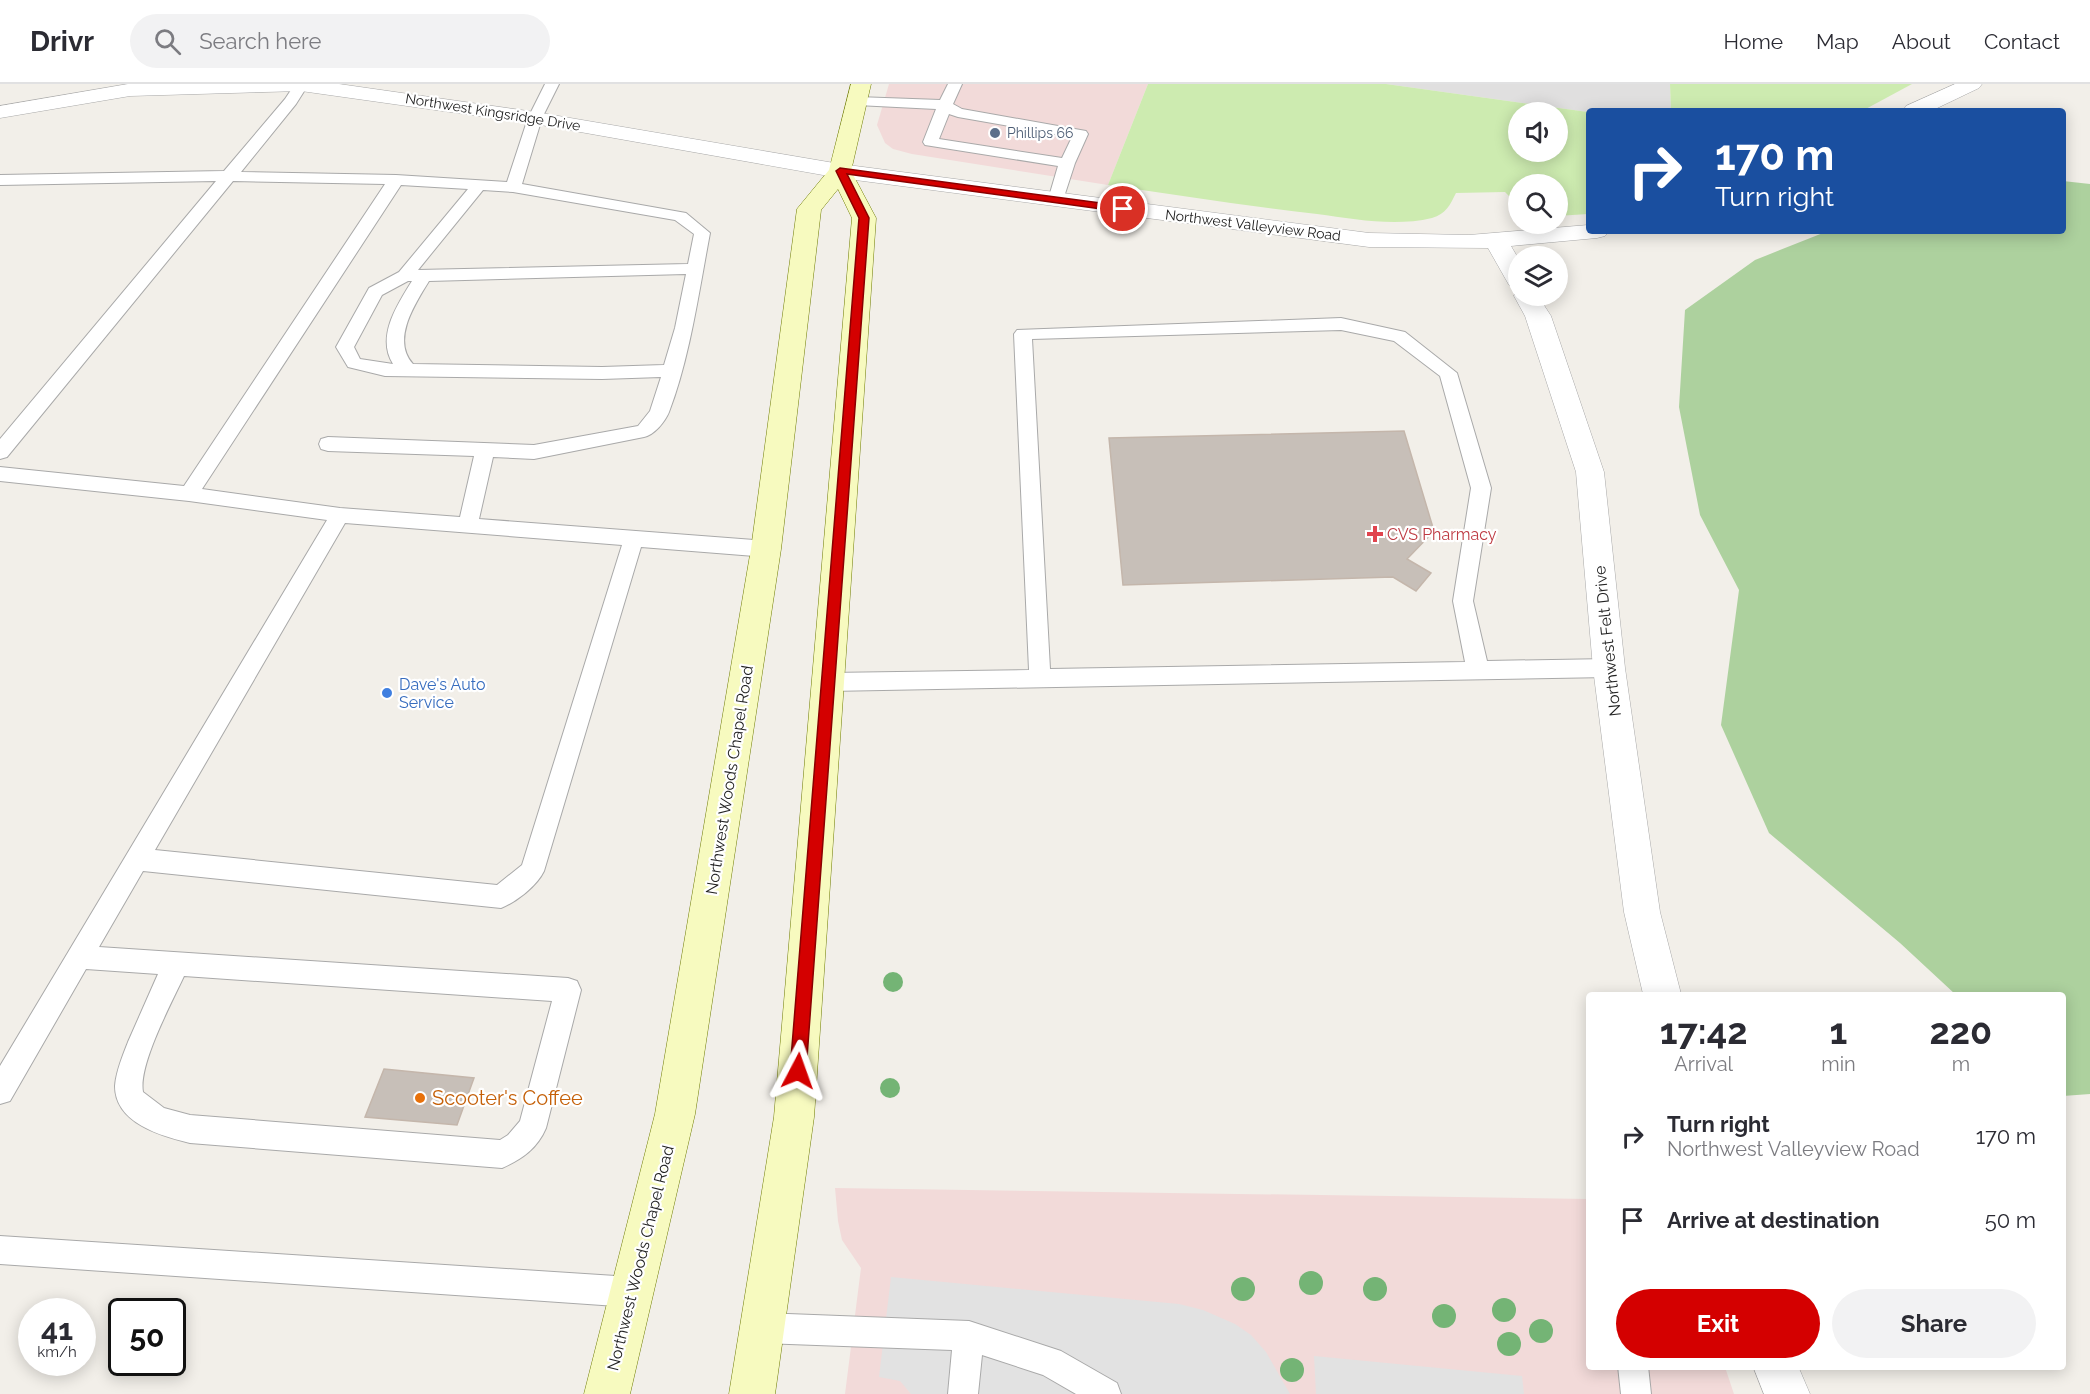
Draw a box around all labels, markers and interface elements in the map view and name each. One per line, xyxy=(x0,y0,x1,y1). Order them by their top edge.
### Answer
search box xyxy=(130,14,550,68)
text: Drivr xyxy=(30,25,94,58)
icon: search xyxy=(151,25,184,58)
text: Search here xyxy=(199,28,321,54)
text: Home xyxy=(1724,29,1783,54)
text: Map xyxy=(1816,29,1859,54)
text: About xyxy=(1892,29,1951,54)
text: Contact xyxy=(1984,29,2060,54)
street label: Northwest Kingsridge Drive xyxy=(404,90,582,134)
map controls xyxy=(1508,102,1568,306)
button: sound xyxy=(1508,102,1568,162)
place label: Phillips 66 xyxy=(1007,125,1073,141)
marker: Phillips 66 xyxy=(988,126,1002,140)
text: 170 m xyxy=(1715,131,1834,180)
icon: right xyxy=(1616,132,1694,210)
button: search xyxy=(1508,174,1568,234)
text: Turn right xyxy=(1715,181,1834,212)
pin xyxy=(1097,183,1148,234)
icon: arrive xyxy=(1106,192,1139,225)
street label: Northwest Valleyview Road xyxy=(1164,206,1342,244)
button: layers xyxy=(1508,246,1568,306)
place label: CVS Pharmacy xyxy=(1387,525,1497,544)
marker: CVS Pharmacy xyxy=(1368,527,1382,541)
street label: Northwest Felt Drive xyxy=(1590,565,1625,717)
street label: Northwest Woods Chapel Road xyxy=(702,664,757,896)
place label: Dave's Auto Service xyxy=(399,675,485,712)
marker: Dave's Auto Service xyxy=(380,686,394,700)
text: 17:42 xyxy=(1660,1010,1748,1052)
text: 1 xyxy=(1830,1010,1847,1052)
text: 220 xyxy=(1929,1010,1992,1052)
position arrow xyxy=(766,1039,830,1103)
text: Arrival xyxy=(1674,1052,1733,1076)
text: min xyxy=(1821,1052,1856,1076)
text: m xyxy=(1952,1052,1970,1076)
place label: Scooter's Coffee xyxy=(432,1086,583,1110)
marker: Scooter's Coffee xyxy=(413,1091,427,1105)
text: Turn right xyxy=(1667,1111,1770,1137)
icon: right xyxy=(1616,1120,1649,1153)
text: 170 m xyxy=(1976,1123,2036,1149)
text: Northwest Valleyview Road xyxy=(1667,1137,1920,1161)
street label: Northwest Woods Chapel Road xyxy=(603,1143,678,1373)
icon: arrive xyxy=(1616,1204,1649,1237)
text: Arrive at destination xyxy=(1667,1207,1880,1233)
text: 50 m xyxy=(1985,1207,2036,1233)
button: Exit xyxy=(1616,1289,1820,1358)
button: Share xyxy=(1832,1289,2036,1358)
speed limit sign: 50 xyxy=(108,1298,186,1376)
text: 41 xyxy=(41,1312,73,1347)
text: km/h xyxy=(37,1343,77,1361)

